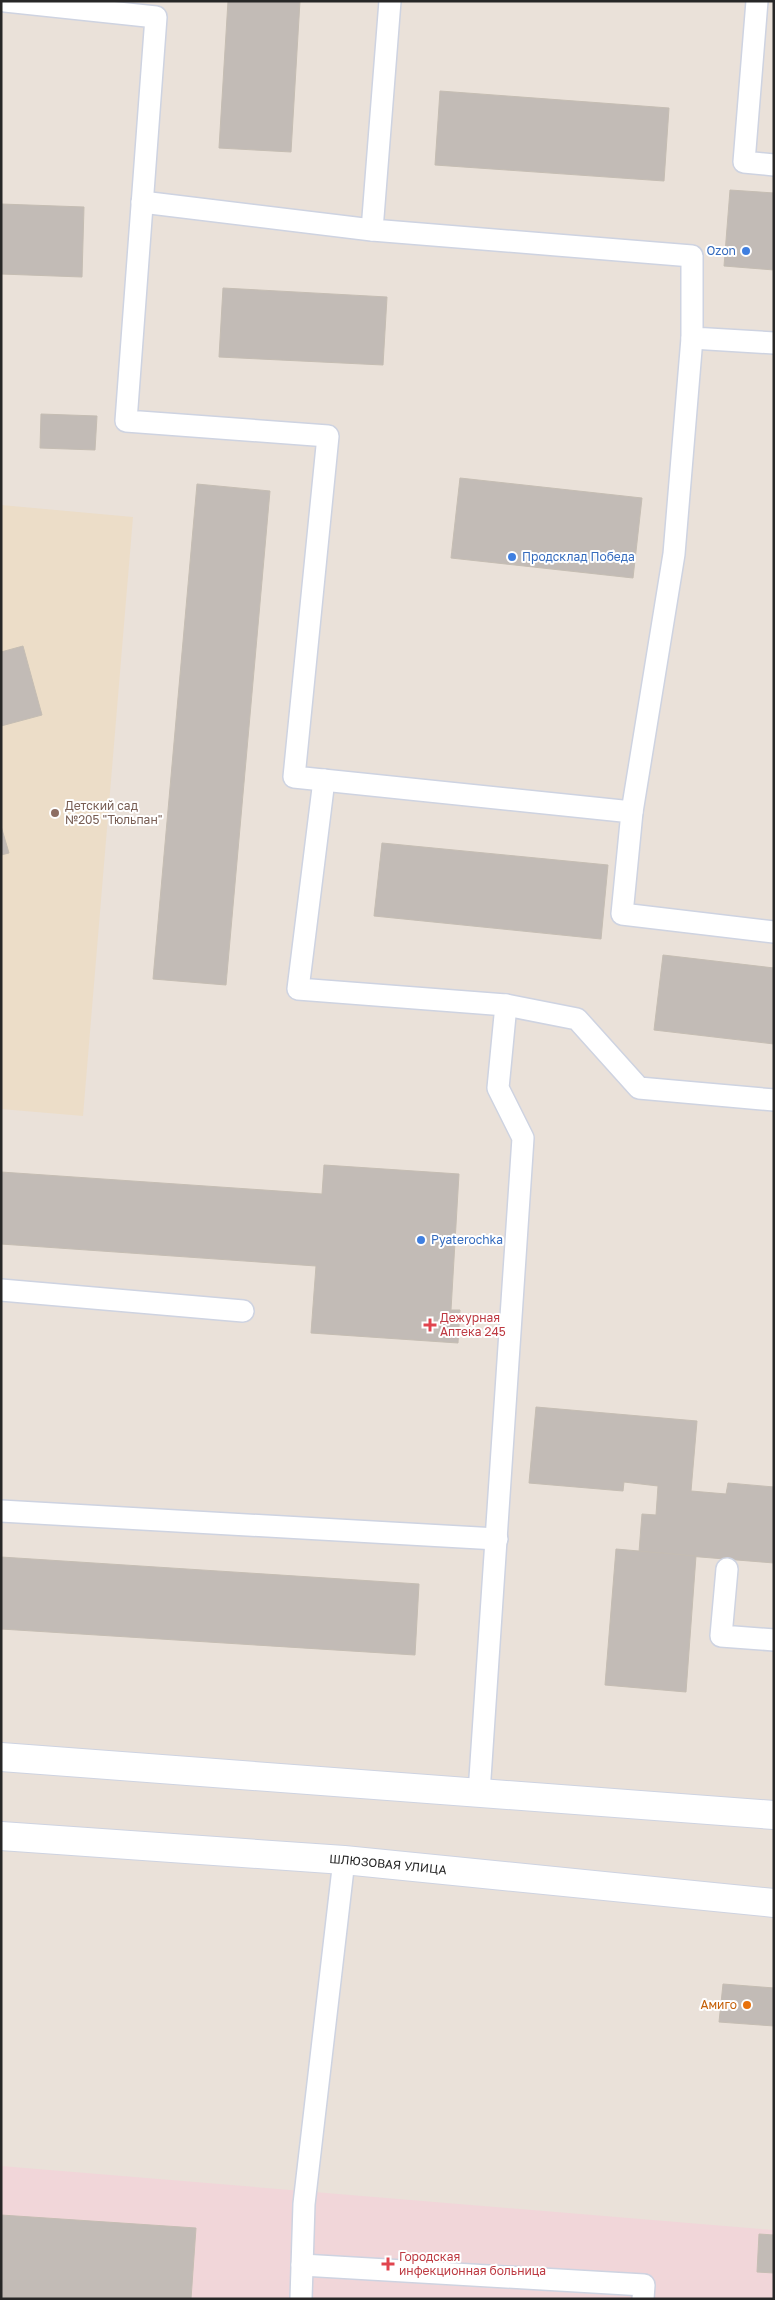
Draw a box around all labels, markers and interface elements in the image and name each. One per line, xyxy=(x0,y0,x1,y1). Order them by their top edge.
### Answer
place label: Ozon xyxy=(707,243,736,258)
marker: Ozon xyxy=(740,245,752,257)
place label: Продсклад Победа xyxy=(522,549,635,564)
marker: Продсклад Победа xyxy=(506,551,518,563)
place label: Детский сад №205 "Тюльпан" xyxy=(65,798,162,827)
marker: Детский сад №205 "Тюльпан" xyxy=(49,807,61,819)
place label: Pyaterochka xyxy=(431,1232,503,1247)
marker: Pyaterochka xyxy=(415,1234,427,1246)
place label: Дежурная Аптека 245 xyxy=(440,1310,506,1339)
marker: Дежурная Аптека 245 xyxy=(424,1319,436,1331)
street label: ШЛЮЗОВАЯ УЛИЦА xyxy=(329,1851,447,1877)
place label: Амиго xyxy=(700,1997,737,2012)
marker: Амиго xyxy=(741,1999,753,2011)
place label: Городская инфекционная больница xyxy=(399,2249,546,2278)
marker: Городская инфекционная больница xyxy=(381,2257,395,2271)

